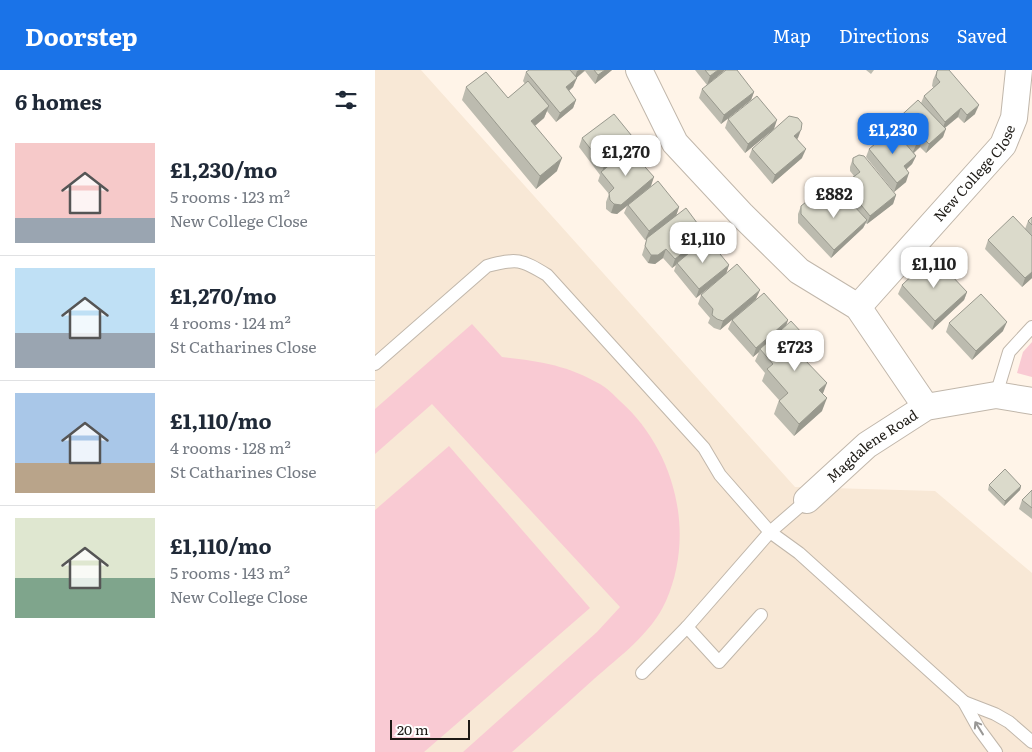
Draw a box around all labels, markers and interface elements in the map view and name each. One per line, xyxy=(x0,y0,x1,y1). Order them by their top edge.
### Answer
text: Doorstep xyxy=(25,18,138,53)
text: Map xyxy=(773,22,811,49)
text: Directions xyxy=(839,22,929,49)
text: Saved xyxy=(957,22,1007,49)
text: 6 homes xyxy=(15,85,102,116)
icon: filters xyxy=(332,86,360,114)
pin: £1,230 xyxy=(852,112,934,155)
text: £1,230 xyxy=(869,117,917,141)
street label: New College Close xyxy=(928,121,1019,225)
pin: £1,270 xyxy=(585,134,667,177)
text: £1,270 xyxy=(602,139,650,163)
text: £1,230/mo xyxy=(170,153,277,184)
icon: home xyxy=(55,163,115,223)
pin: £882 xyxy=(804,176,864,219)
text: £882 xyxy=(816,181,852,205)
text: 5 rooms · 123 m² xyxy=(170,184,290,208)
text: New College Close xyxy=(170,208,308,232)
pin: £1,110 xyxy=(662,222,744,264)
text: £1,110 xyxy=(681,226,725,250)
pin: £1,110 xyxy=(893,246,975,289)
text: £1,110 xyxy=(912,251,956,275)
text: £1,270/mo xyxy=(170,279,277,310)
icon: home xyxy=(55,288,115,348)
text: 4 rooms · 124 m² xyxy=(170,310,291,334)
pin: £723 xyxy=(765,330,825,372)
text: St Catharines Close xyxy=(170,334,317,358)
text: £723 xyxy=(777,334,813,358)
text: £1,110/mo xyxy=(170,404,272,435)
street label: Magdalene Road xyxy=(822,404,921,486)
icon: home xyxy=(55,413,115,473)
text: 4 rooms · 128 m² xyxy=(170,435,291,459)
text: St Catharines Close xyxy=(170,459,317,483)
text: £1,110/mo xyxy=(170,529,272,560)
icon: home xyxy=(55,538,115,598)
text: 5 rooms · 143 m² xyxy=(170,560,290,584)
text: New College Close xyxy=(170,584,308,608)
scale bar xyxy=(390,717,470,740)
text: 20 m xyxy=(397,719,429,739)
one-way arrow xyxy=(974,721,984,735)

